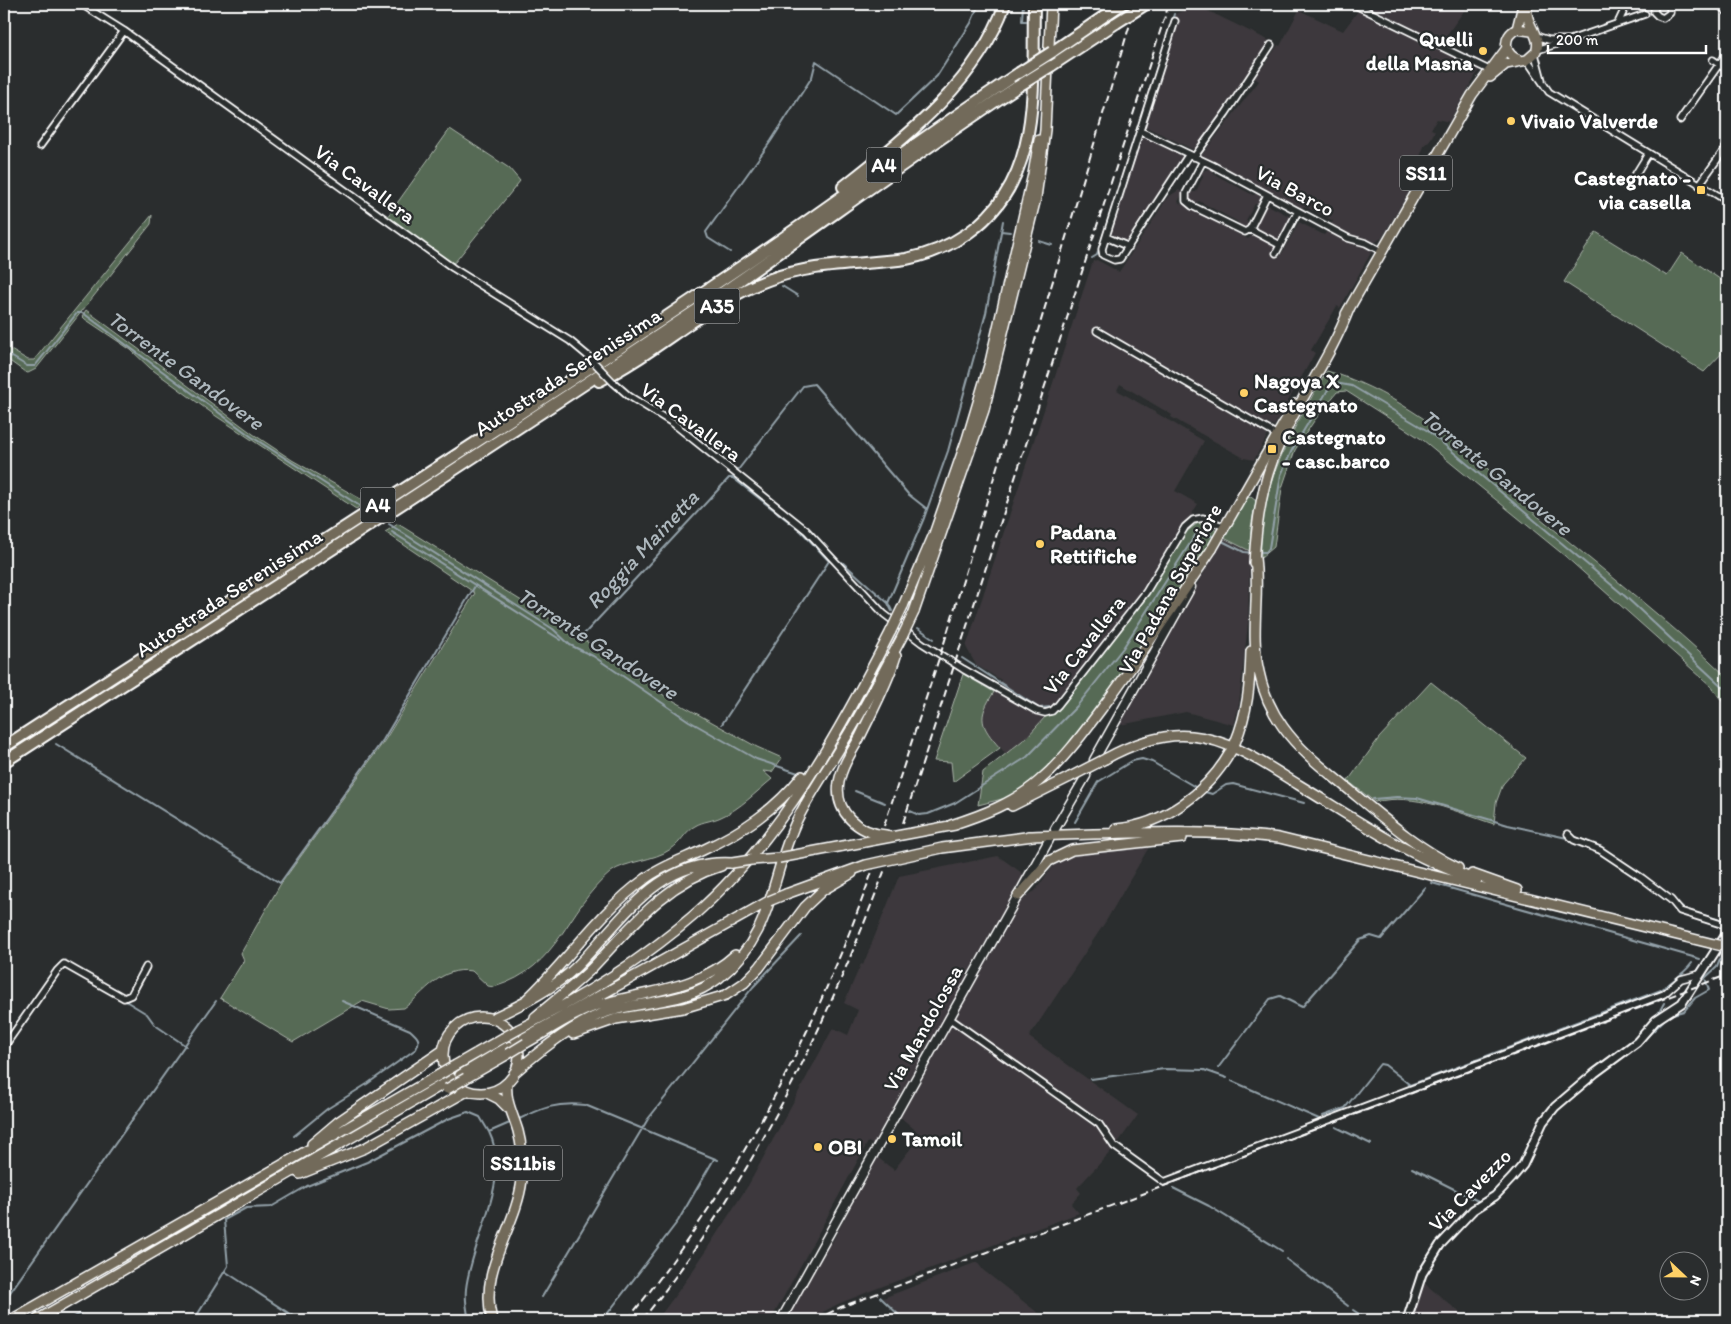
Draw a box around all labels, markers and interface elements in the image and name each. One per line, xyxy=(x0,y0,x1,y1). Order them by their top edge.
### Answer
scale bar xyxy=(1548,22,1706,54)
place label: Quelli della Masna xyxy=(1366,26,1474,75)
text: 200 m xyxy=(1556,31,1599,49)
marker: Quelli della Masna xyxy=(1477,45,1489,57)
place label: Vivaio Valverde xyxy=(1521,108,1658,133)
marker: Vivaio Valverde xyxy=(1505,115,1517,127)
street label: Via Cavallera xyxy=(310,139,421,229)
road number: A4 xyxy=(866,148,902,182)
road number: SS11 xyxy=(1400,156,1452,190)
street label: Via Barco xyxy=(1252,159,1339,222)
place label: Castegnato - via casella xyxy=(1574,165,1692,214)
marker: Castegnato - via casella xyxy=(1695,184,1707,196)
road number: A35 xyxy=(694,288,740,324)
street label: Autostrada Serenissima xyxy=(470,302,666,441)
water label: Torrente Gandovere xyxy=(102,305,270,437)
place label: Nagoya X Castegnato xyxy=(1254,368,1358,418)
street label: Via Cavallera xyxy=(636,377,747,467)
marker: Nagoya X Castegnato xyxy=(1238,387,1250,399)
water label: Torrente Gandovere xyxy=(1416,403,1579,542)
place label: Castegnato - casc.barco xyxy=(1282,424,1390,473)
marker: Castegnato - casc.barco xyxy=(1266,443,1278,455)
water label: Roggia Mainetta xyxy=(580,484,705,615)
road number: A4 xyxy=(360,488,396,522)
street label: Via Padana Superiore xyxy=(1112,499,1227,679)
place label: Padana Rettifiche xyxy=(1050,519,1137,568)
street label: Autostrada Serenissima xyxy=(131,523,327,662)
marker: Padana Rettifiche xyxy=(1034,538,1046,550)
water label: Torrente Gandovere xyxy=(512,581,684,706)
street label: Via Cavallera xyxy=(1037,590,1130,699)
street label: Via Mandolossa xyxy=(878,960,968,1095)
place label: Tamoil xyxy=(901,1126,963,1151)
marker: Tamoil xyxy=(886,1133,898,1145)
place label: OBI xyxy=(828,1134,862,1159)
marker: OBI xyxy=(812,1141,824,1153)
street label: Via Cavezzo xyxy=(1423,1143,1516,1236)
road number: SS11bis xyxy=(484,1146,562,1180)
north arrow xyxy=(1658,1252,1708,1302)
text: N xyxy=(1686,1273,1705,1288)

